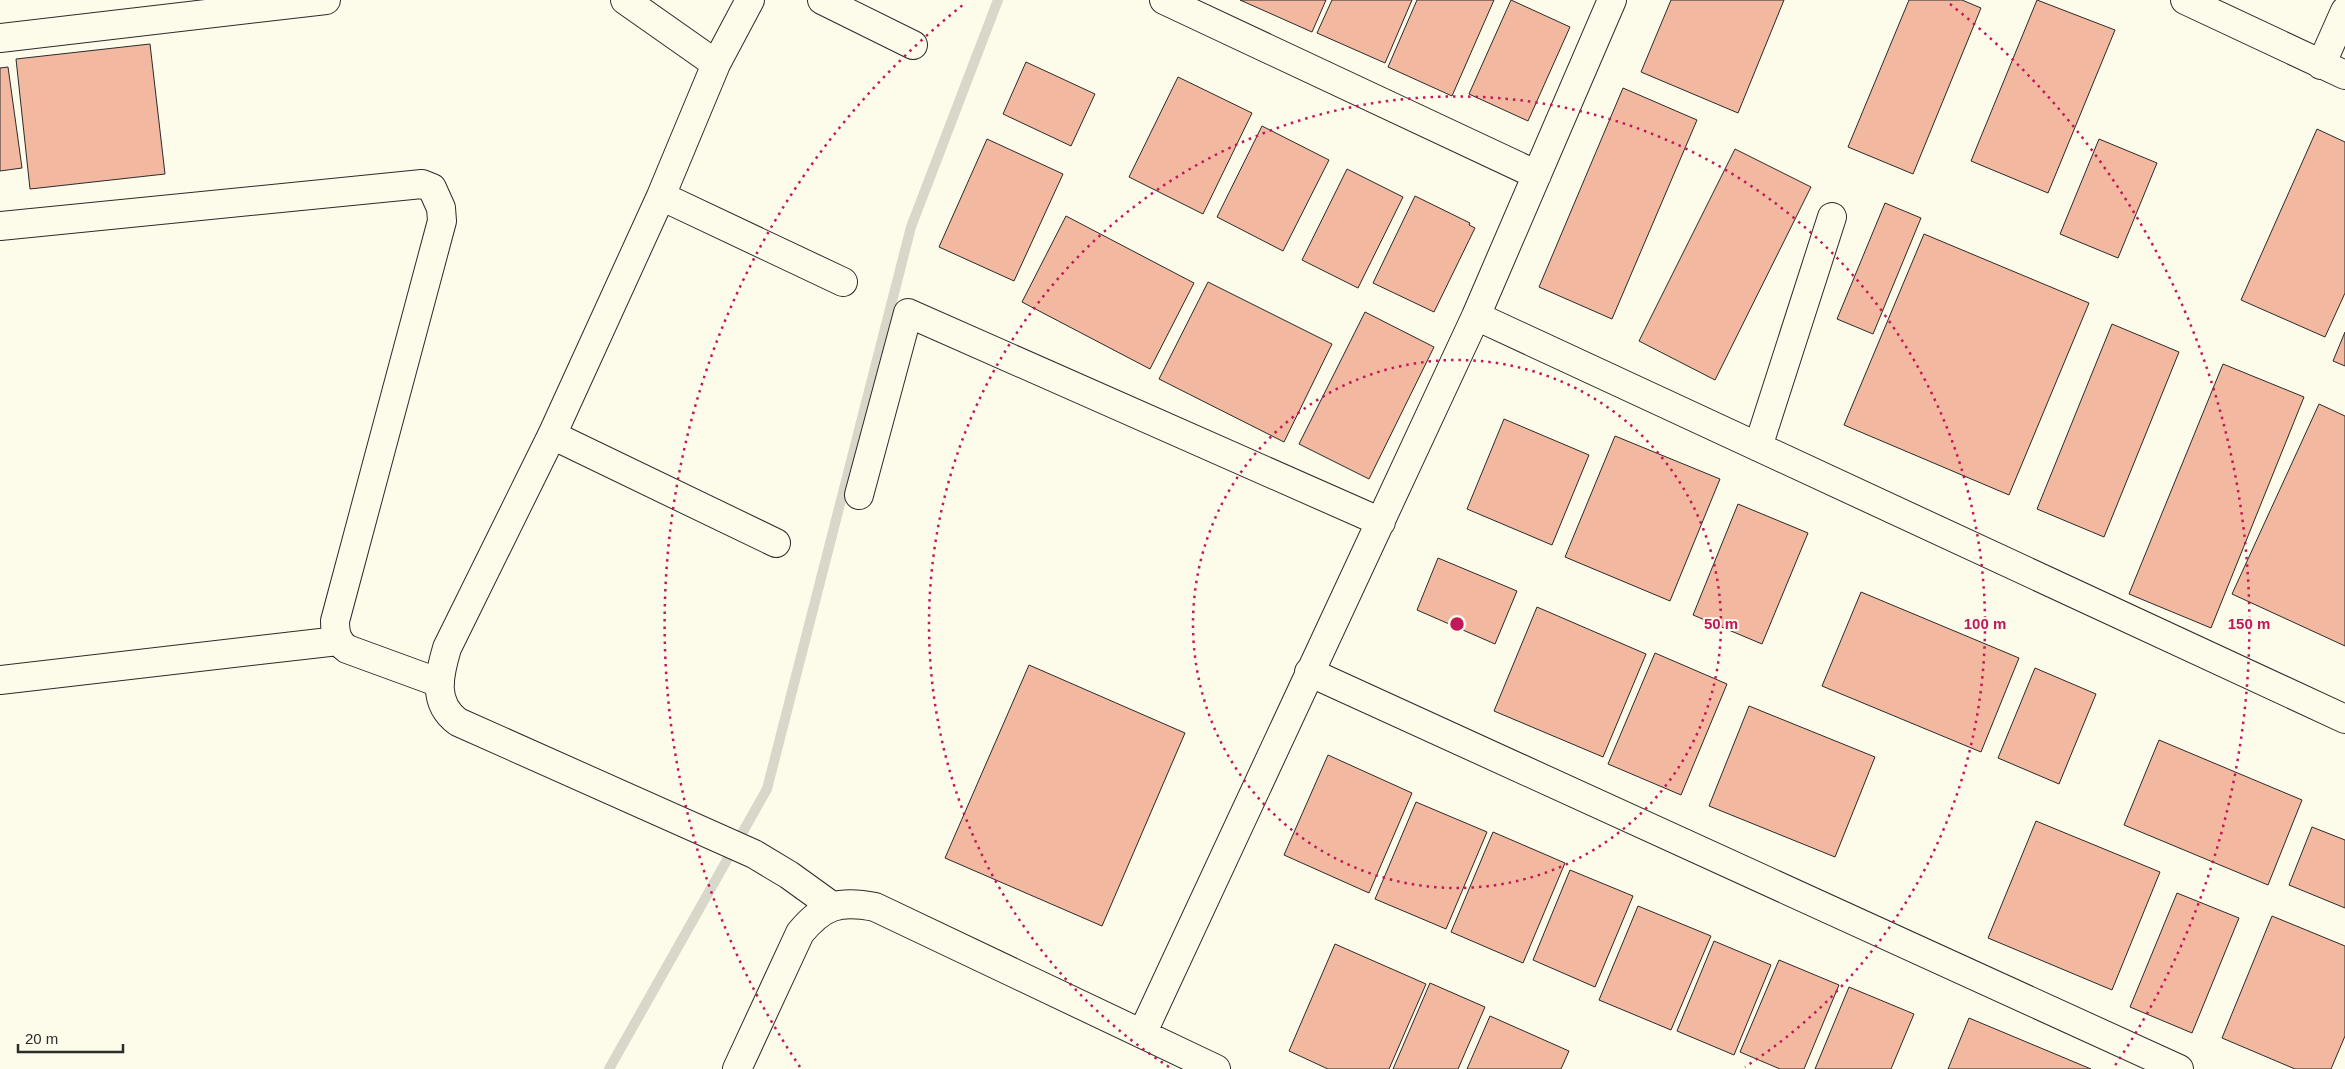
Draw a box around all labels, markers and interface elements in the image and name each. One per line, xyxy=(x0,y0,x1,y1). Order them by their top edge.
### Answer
centre of rings xyxy=(1448,615,1466,633)
text: 50 m xyxy=(1704,615,1738,632)
text: 100 m xyxy=(1964,615,2006,632)
text: 150 m xyxy=(2228,615,2270,632)
scale bar xyxy=(18,1022,122,1054)
text: 20 m xyxy=(25,1030,58,1047)

